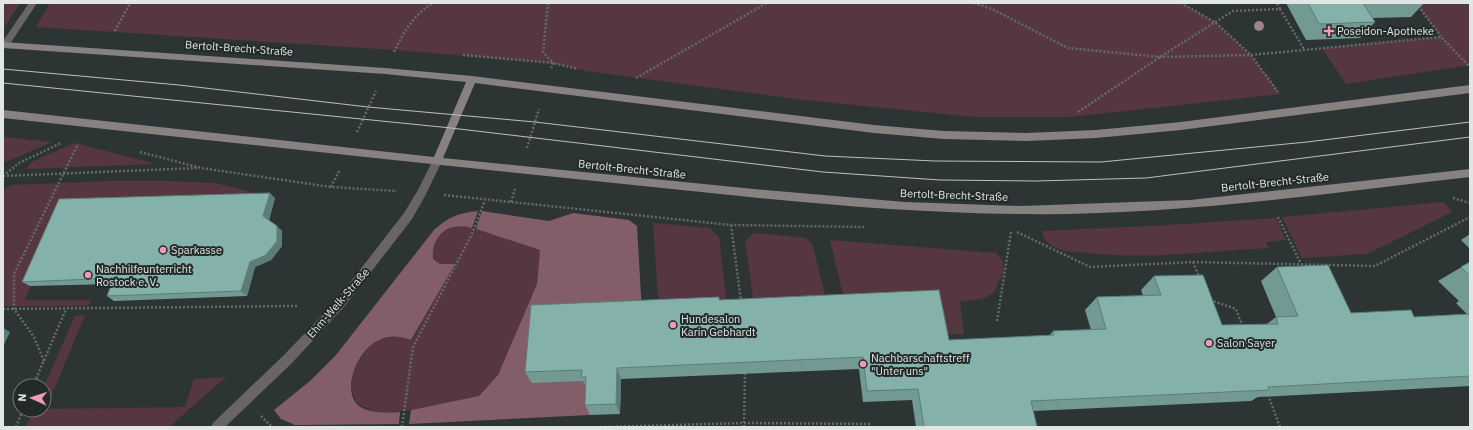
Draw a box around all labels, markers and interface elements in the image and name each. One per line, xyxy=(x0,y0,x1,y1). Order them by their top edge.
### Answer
place label: Poseidon-Apotheke xyxy=(1337,24,1434,38)
marker: Poseidon-Apotheke xyxy=(1324,26,1334,36)
street label: Bertolt-Brecht-Straße xyxy=(185,37,293,59)
street label: Bertolt-Brecht-Straße xyxy=(577,156,687,182)
street label: Bertolt-Brecht-Straße xyxy=(1220,169,1330,195)
street label: Bertolt-Brecht-Straße xyxy=(900,186,1008,204)
place label: Sparkasse xyxy=(171,243,222,257)
marker: Sparkasse xyxy=(158,245,168,255)
place label: Nachhilfeunterricht Rostock e. V. xyxy=(96,262,192,289)
street label: Ehm-Welk-Straße xyxy=(304,265,372,341)
marker: Nachhilfeunterricht Rostock e. V. xyxy=(83,270,93,280)
place label: Hundesalon Karin Gebhardt xyxy=(681,312,756,339)
marker: Hundesalon Karin Gebhardt xyxy=(668,320,678,330)
place label: Salon Sayer xyxy=(1217,336,1275,350)
marker: Salon Sayer xyxy=(1204,338,1214,348)
place label: Nachbarschaftstreff "Unter uns" xyxy=(871,351,970,378)
marker: Nachbarschaftstreff "Unter uns" xyxy=(858,359,868,369)
north arrow xyxy=(12,378,52,418)
text: N xyxy=(15,393,29,402)

